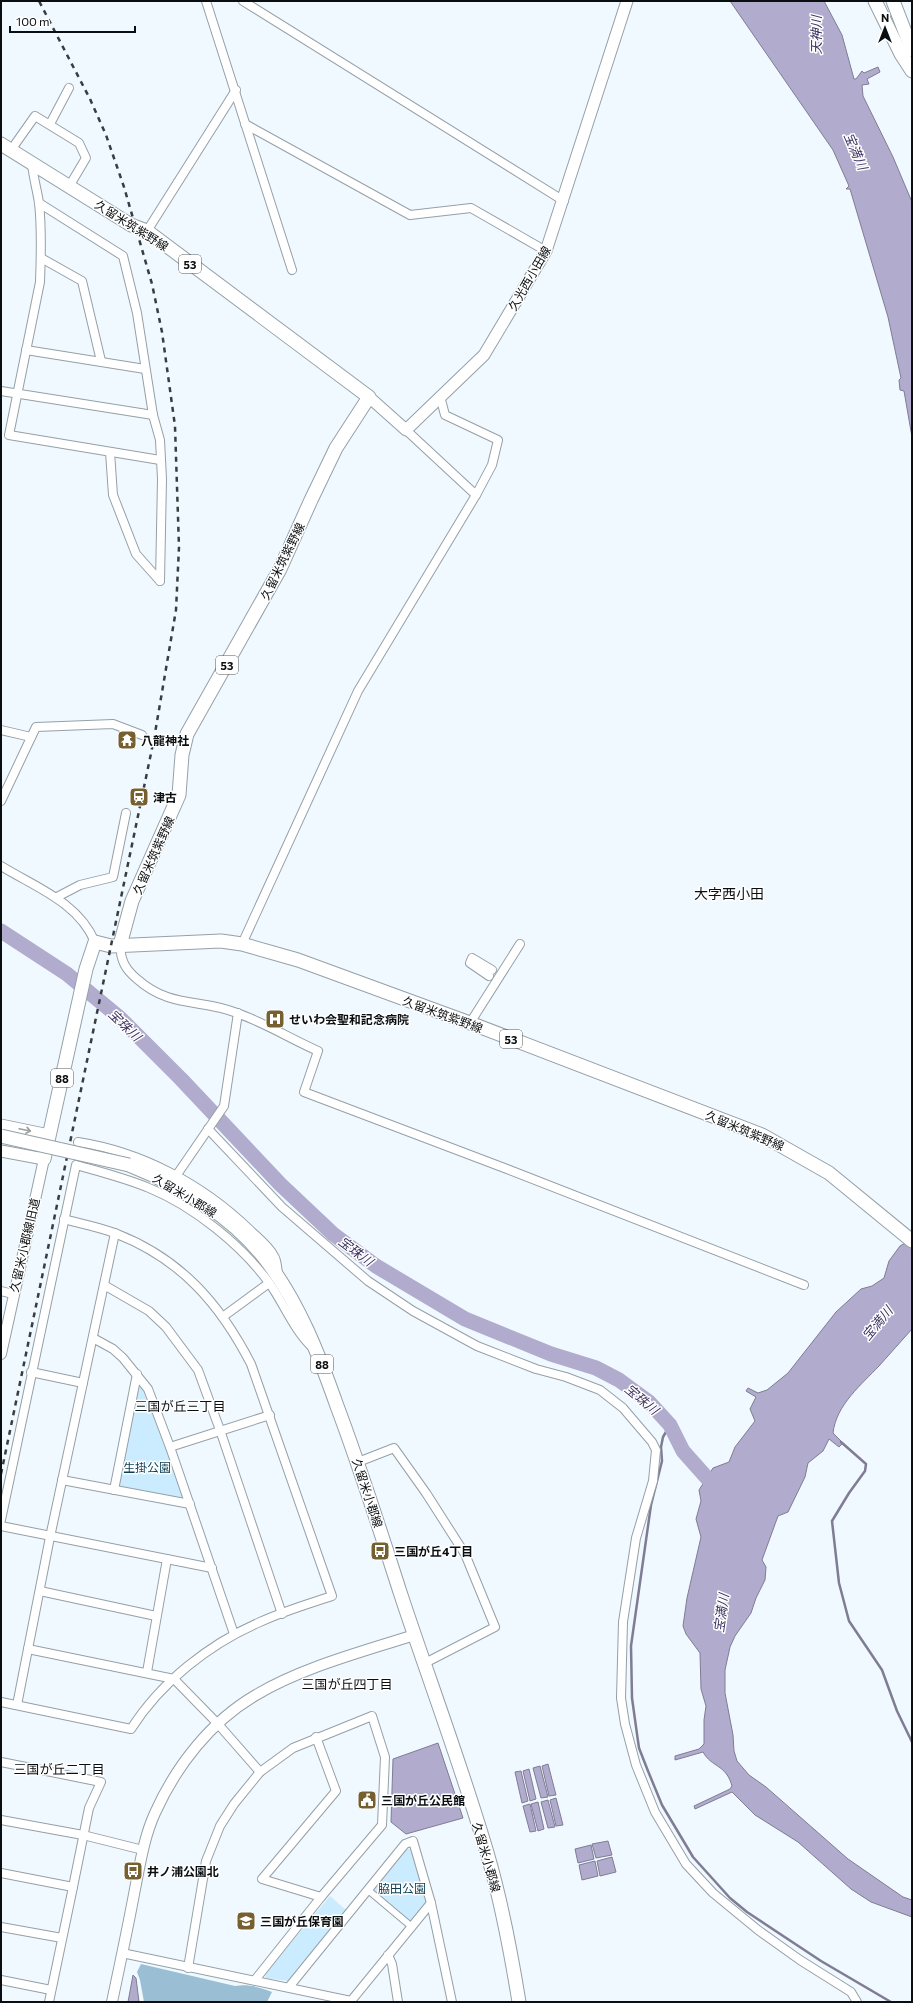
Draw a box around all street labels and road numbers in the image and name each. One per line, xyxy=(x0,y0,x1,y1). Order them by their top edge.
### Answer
street label: 久留米筑紫野線 xyxy=(93,197,171,253)
street label: 久光西小田線 xyxy=(505,243,553,313)
road number: 53 xyxy=(179,255,201,273)
street label: 久留米筑紫野線 xyxy=(257,520,307,602)
road number: 53 xyxy=(216,656,238,674)
street label: 久留米筑紫野線 xyxy=(130,814,176,896)
street label: 久留米筑紫野線 xyxy=(401,993,485,1035)
road number: 53 xyxy=(500,1030,522,1048)
road number: 88 xyxy=(51,1069,73,1087)
street label: 久留米筑紫野線 xyxy=(704,1107,786,1153)
street label: 久留米小郡線 xyxy=(151,1170,219,1220)
street label: 久留米小郡線旧道 xyxy=(6,1197,42,1293)
road number: 88 xyxy=(311,1355,333,1373)
street label: 久留米小郡線 xyxy=(350,1457,386,1529)
street label: 久留米小郡線 xyxy=(470,1820,504,1894)

